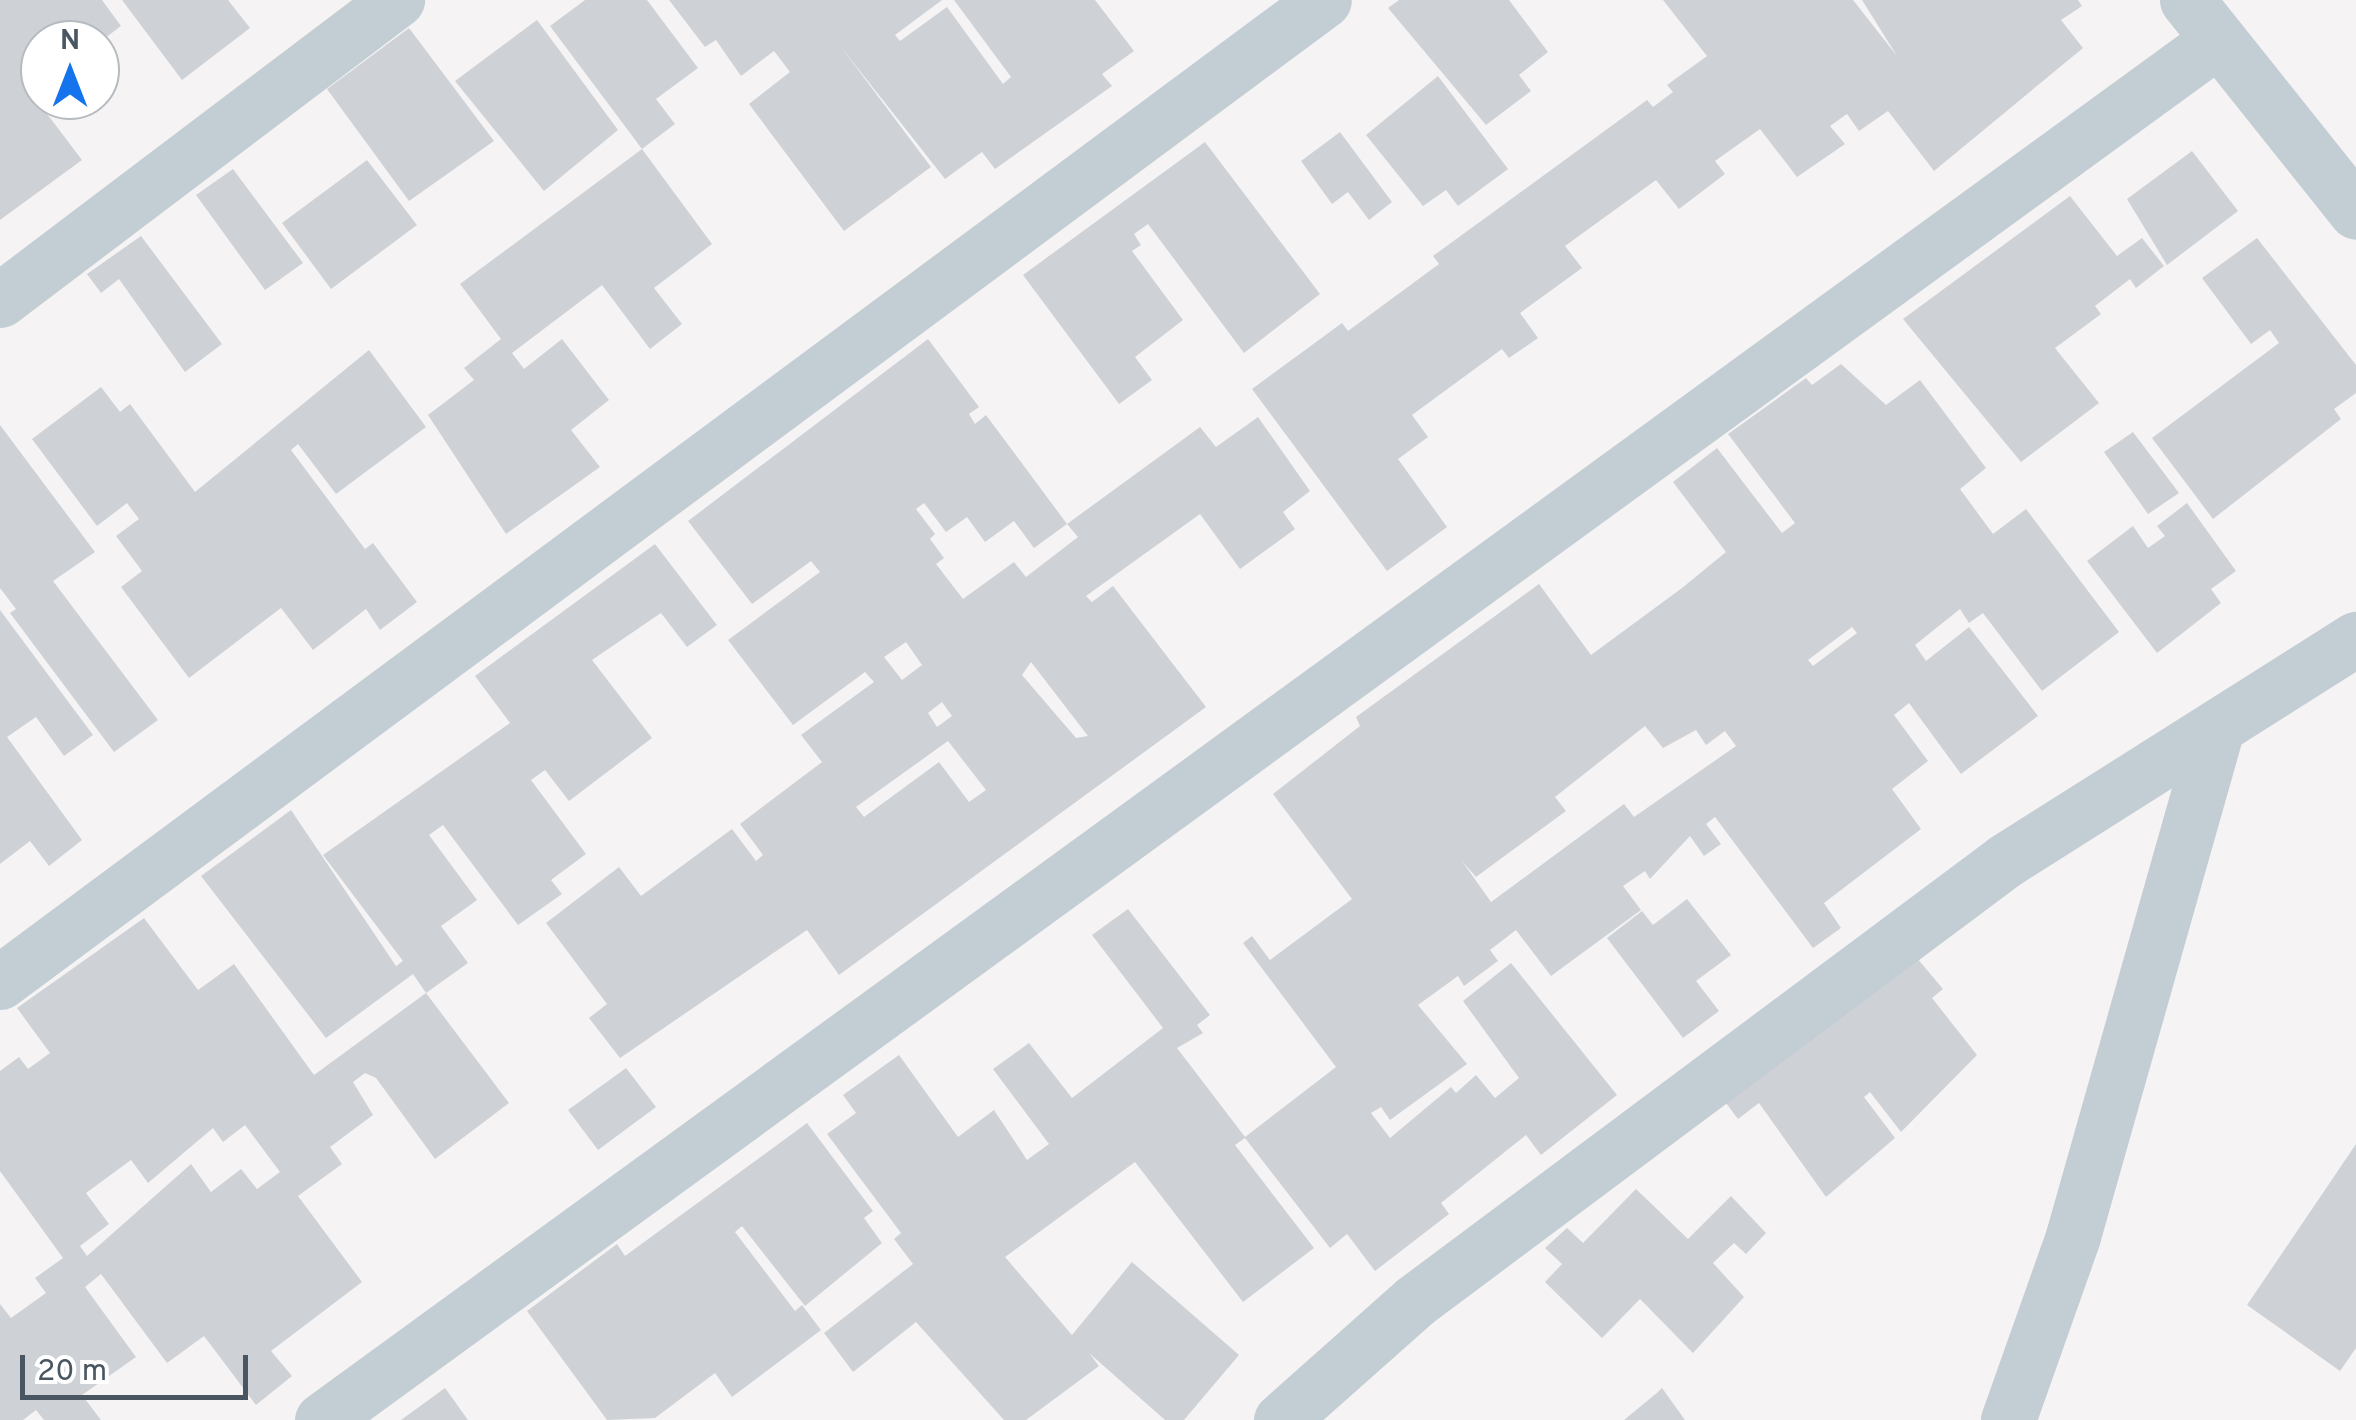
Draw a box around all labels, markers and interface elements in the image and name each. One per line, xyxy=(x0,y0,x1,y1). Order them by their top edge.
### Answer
north arrow xyxy=(20,20,120,120)
text: N xyxy=(60,24,80,60)
scale bar xyxy=(25,1335,252,1397)
text: 20 m xyxy=(37,1354,107,1391)

